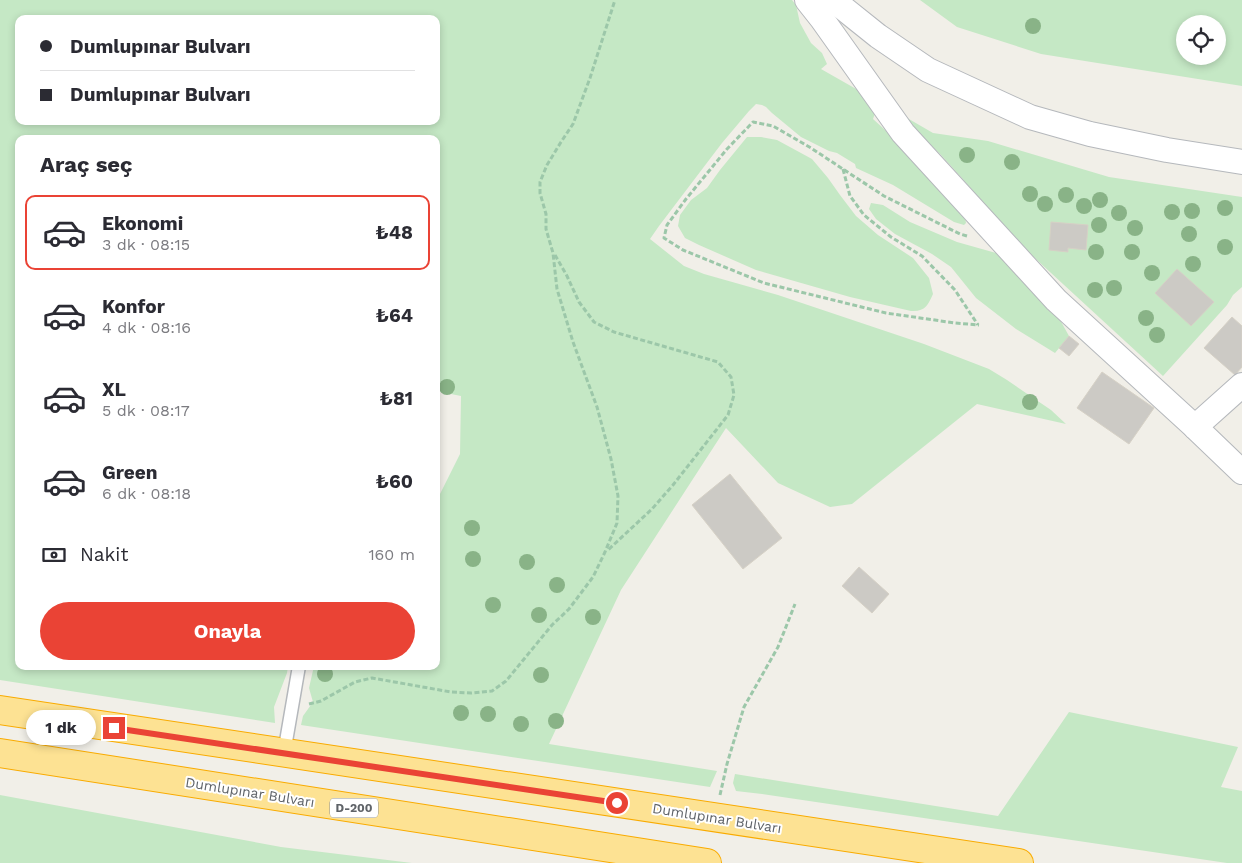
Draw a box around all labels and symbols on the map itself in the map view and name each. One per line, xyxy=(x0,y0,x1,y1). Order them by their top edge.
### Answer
callout: 1 dk xyxy=(27,710,96,746)
route end xyxy=(103,717,125,739)
street label: Dumlupınar Bulvarı xyxy=(184,774,316,810)
route start xyxy=(606,792,628,814)
road number: D-200 xyxy=(330,798,378,818)
street label: Dumlupınar Bulvarı xyxy=(651,800,783,836)

